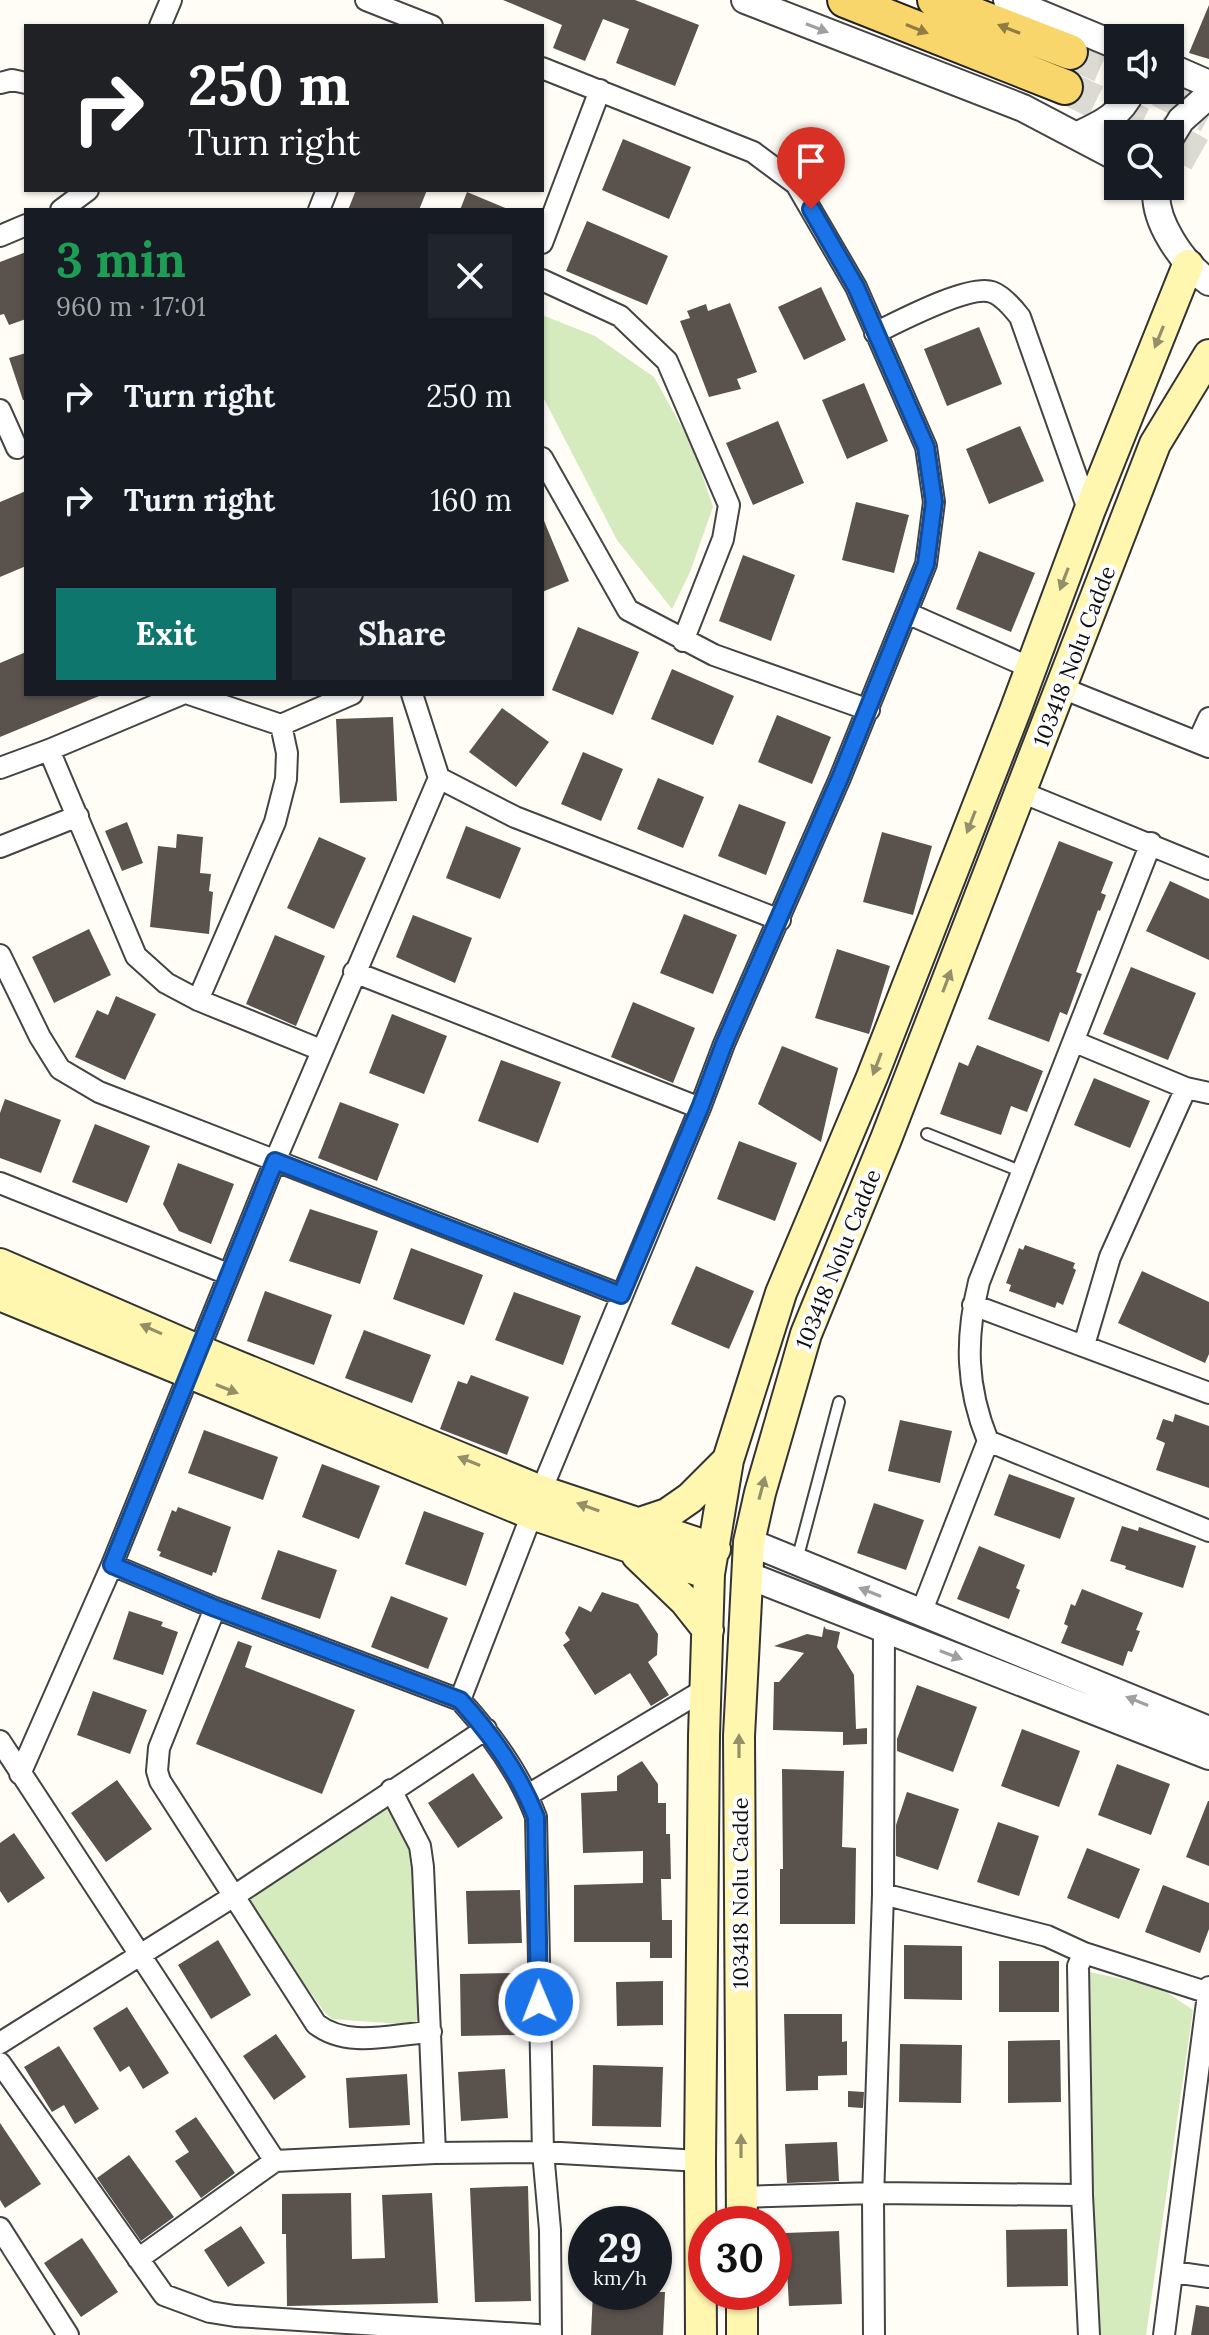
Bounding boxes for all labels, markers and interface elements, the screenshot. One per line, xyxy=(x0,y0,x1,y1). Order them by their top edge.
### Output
one-way arrow xyxy=(805,22,829,35)
one-way arrow xyxy=(905,22,929,35)
one-way arrow xyxy=(997,22,1021,35)
map controls xyxy=(1104,24,1184,200)
button: sound xyxy=(1104,24,1184,104)
text: 250 m xyxy=(188,49,350,120)
icon: right xyxy=(56,56,160,160)
text: Turn right xyxy=(188,119,361,165)
button: search xyxy=(1104,120,1184,200)
pin xyxy=(777,127,845,209)
icon: arrive xyxy=(789,139,833,183)
text: 3 min xyxy=(56,229,186,290)
button: close xyxy=(428,234,512,318)
text: 960 m · 17:01 xyxy=(56,290,206,323)
one-way arrow xyxy=(1152,325,1165,349)
icon: right xyxy=(56,374,100,418)
text: Turn right xyxy=(124,377,275,415)
text: 250 m xyxy=(426,377,512,415)
icon: right xyxy=(56,478,100,522)
text: Turn right xyxy=(124,481,275,519)
text: 160 m xyxy=(430,481,512,519)
street label: 103418 Nolu Cadde xyxy=(1027,562,1121,750)
one-way arrow xyxy=(1057,567,1070,591)
button: Exit xyxy=(56,588,276,680)
button: Share xyxy=(292,588,512,680)
one-way arrow xyxy=(965,810,978,834)
one-way arrow xyxy=(941,969,954,993)
one-way arrow xyxy=(870,1052,883,1076)
street label: 103418 Nolu Cadde xyxy=(789,1165,887,1353)
one-way arrow xyxy=(139,1323,163,1336)
one-way arrow xyxy=(215,1383,239,1396)
one-way arrow xyxy=(457,1454,481,1467)
one-way arrow xyxy=(756,1475,769,1499)
one-way arrow xyxy=(575,1500,599,1513)
one-way arrow xyxy=(858,1585,882,1598)
one-way arrow xyxy=(939,1648,963,1661)
one-way arrow xyxy=(1125,1695,1149,1708)
one-way arrow xyxy=(733,1733,745,1758)
street label: 103418 Nolu Cadde xyxy=(726,1797,754,1989)
position arrow xyxy=(497,1960,581,2044)
one-way arrow xyxy=(735,2133,747,2158)
speed limit sign: 30 xyxy=(688,2206,792,2310)
text: 29 xyxy=(598,2222,642,2273)
text: km/h xyxy=(593,2265,647,2290)

